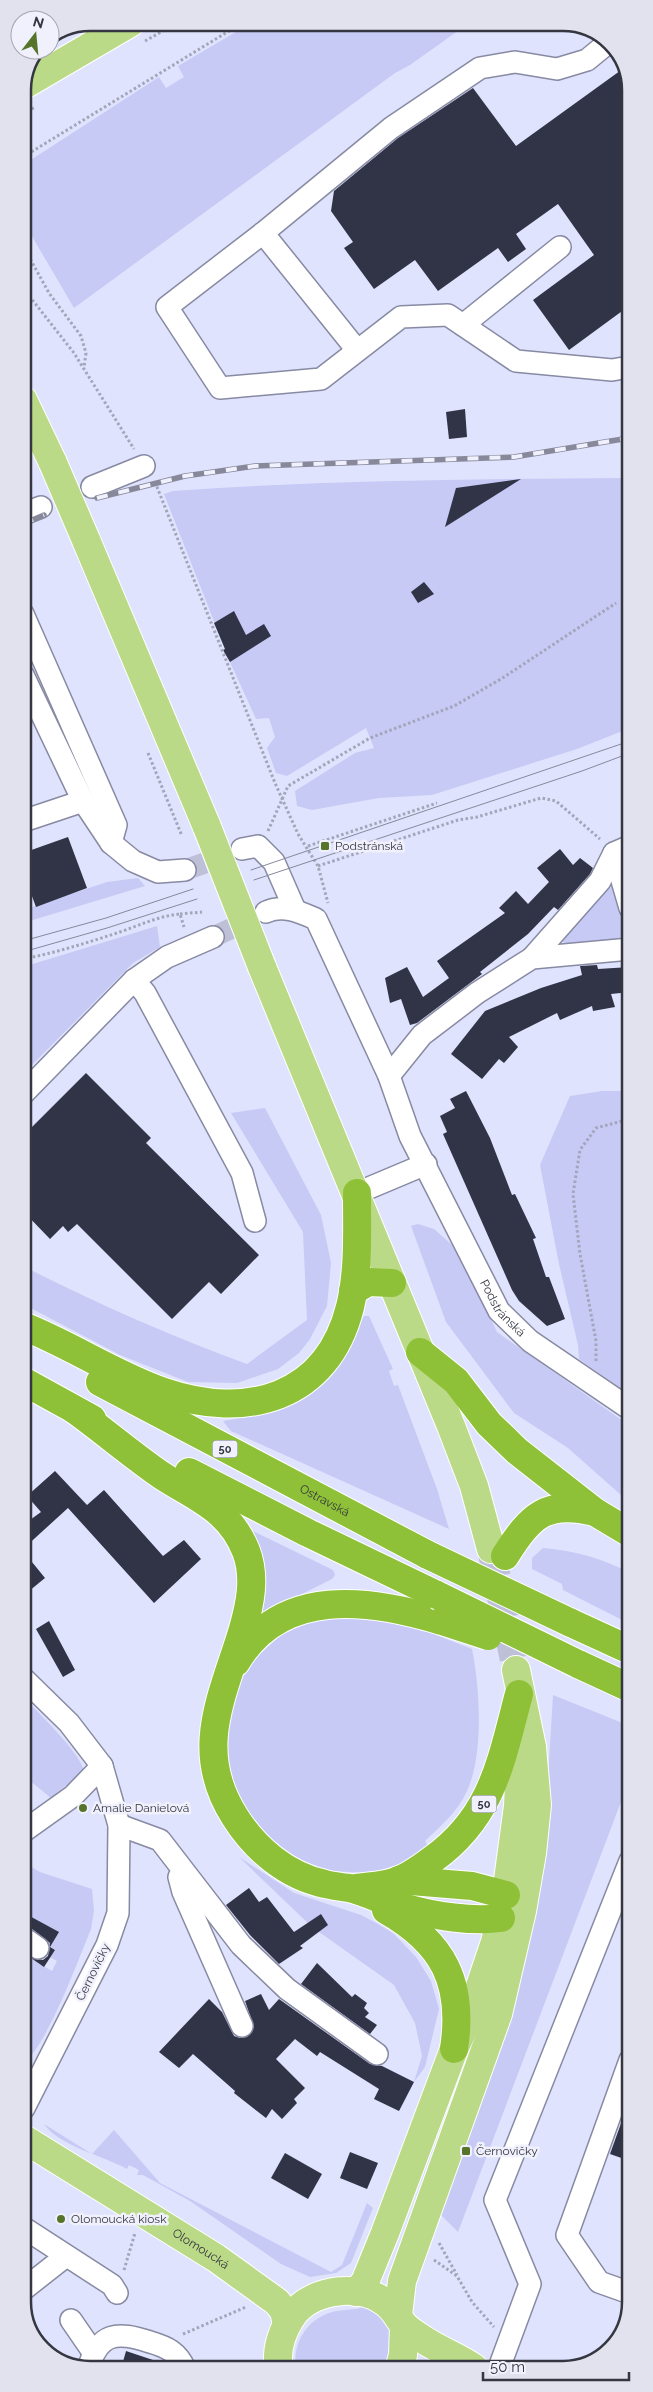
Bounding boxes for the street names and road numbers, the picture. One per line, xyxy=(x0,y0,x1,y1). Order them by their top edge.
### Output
street label: Podstránská xyxy=(477,1277,528,1340)
road number: 50 xyxy=(212,1440,238,1458)
street label: Ostravská xyxy=(297,1482,352,1519)
road number: 50 xyxy=(472,1796,496,1812)
street label: Černovičky xyxy=(73,1941,113,2003)
street label: Olomoucká xyxy=(170,2226,232,2272)

